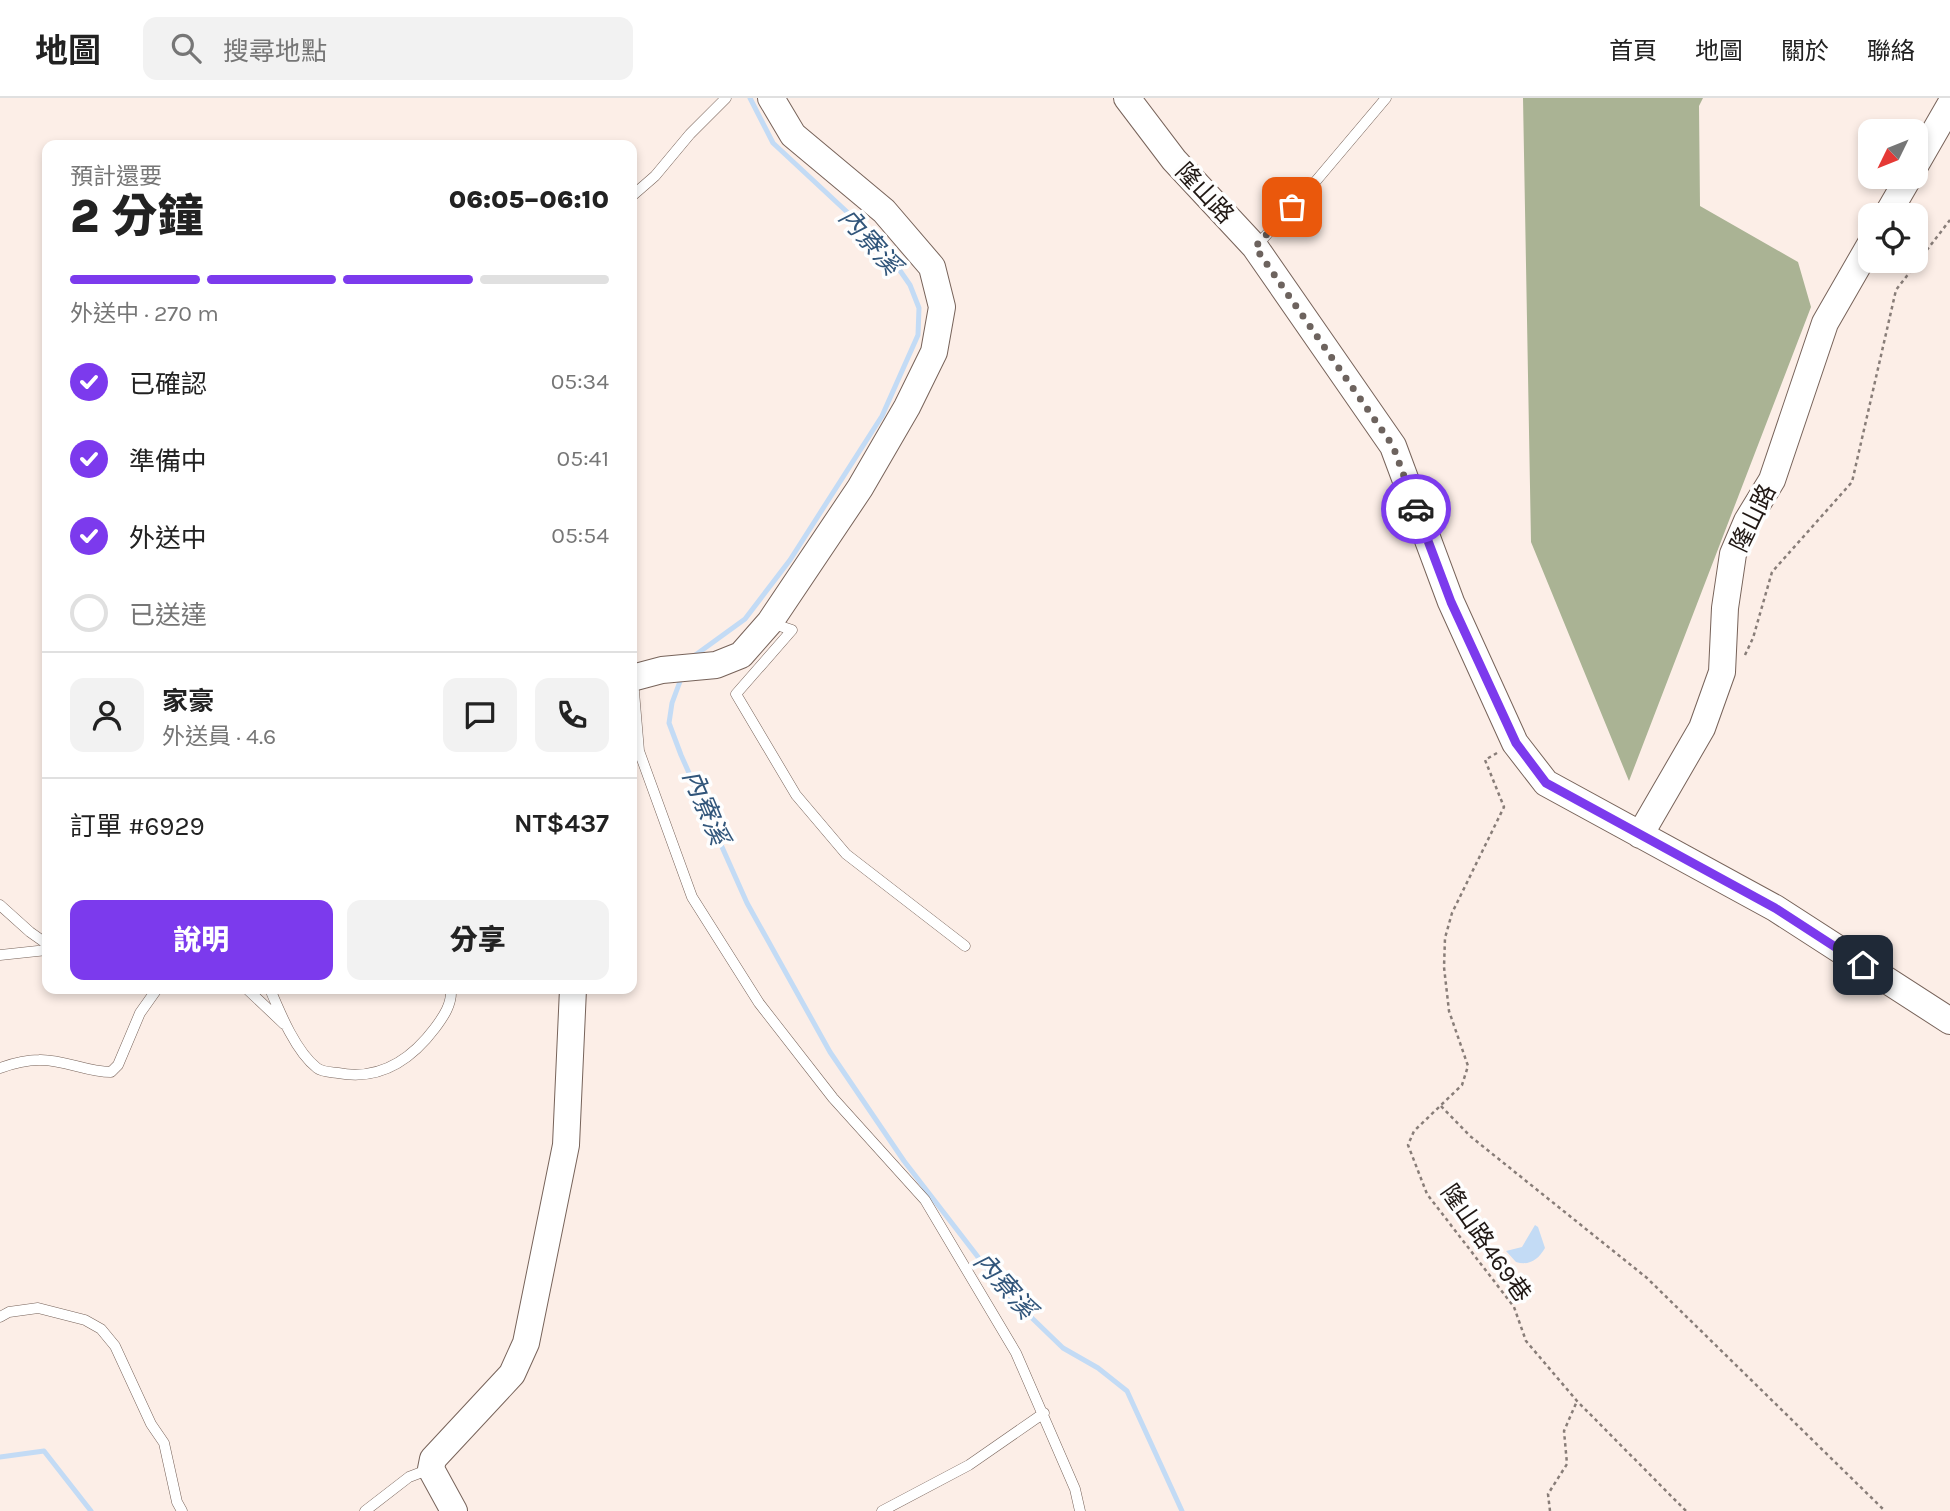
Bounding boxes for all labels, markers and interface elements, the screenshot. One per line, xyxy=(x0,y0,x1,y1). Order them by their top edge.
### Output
search box xyxy=(143,17,633,80)
icon: search xyxy=(167,29,205,67)
text: 地圖 xyxy=(35,32,101,70)
text: 搜尋地點 xyxy=(223,36,327,67)
text: 首頁 xyxy=(1609,37,1657,65)
text: 地圖 xyxy=(1695,37,1743,65)
text: 關於 xyxy=(1781,37,1829,65)
text: 聯絡 xyxy=(1867,37,1915,65)
north arrow xyxy=(1858,119,1928,189)
map controls xyxy=(1858,119,1928,273)
street label: 隆山路 xyxy=(1170,157,1240,229)
text: 預計還要 xyxy=(70,163,162,190)
pin xyxy=(1262,177,1322,237)
text: 06:05–06:10 xyxy=(449,184,609,215)
icon: bag xyxy=(1273,188,1311,226)
text: 2 分鐘 xyxy=(70,190,203,244)
water label: 內寮溪 xyxy=(832,202,910,284)
button: locate xyxy=(1858,203,1928,273)
text: 外送中 · 270 m xyxy=(70,300,219,327)
icon: check xyxy=(70,363,108,401)
text: 05:34 xyxy=(551,368,609,395)
text: 已確認 xyxy=(129,369,207,400)
icon: check xyxy=(70,440,108,478)
text: 05:41 xyxy=(557,445,609,472)
text: 準備中 xyxy=(129,446,207,477)
courier xyxy=(1381,474,1451,544)
street label: 隆山路 xyxy=(1725,480,1781,556)
icon: car xyxy=(1397,490,1435,528)
icon: check xyxy=(70,517,108,555)
text: 05:54 xyxy=(551,522,609,549)
text: 外送中 xyxy=(129,523,207,554)
text: 已送達 xyxy=(129,600,207,631)
button: person xyxy=(70,678,144,752)
button: chat xyxy=(443,678,517,752)
button: phone xyxy=(535,678,609,752)
text: 家豪 xyxy=(162,686,214,717)
text: 外送員 · 4.6 xyxy=(162,723,276,750)
water label: 內寮溪 xyxy=(676,765,737,853)
text: NT$437 xyxy=(514,808,609,839)
text: 訂單 #6929 xyxy=(70,811,205,842)
button: 說明 xyxy=(70,900,333,980)
button: 分享 xyxy=(347,900,609,980)
pin xyxy=(1833,935,1893,995)
icon: home xyxy=(1844,946,1882,984)
street label: 隆山路469巷 xyxy=(1435,1179,1537,1307)
water label: 內寮溪 xyxy=(967,1246,1045,1328)

